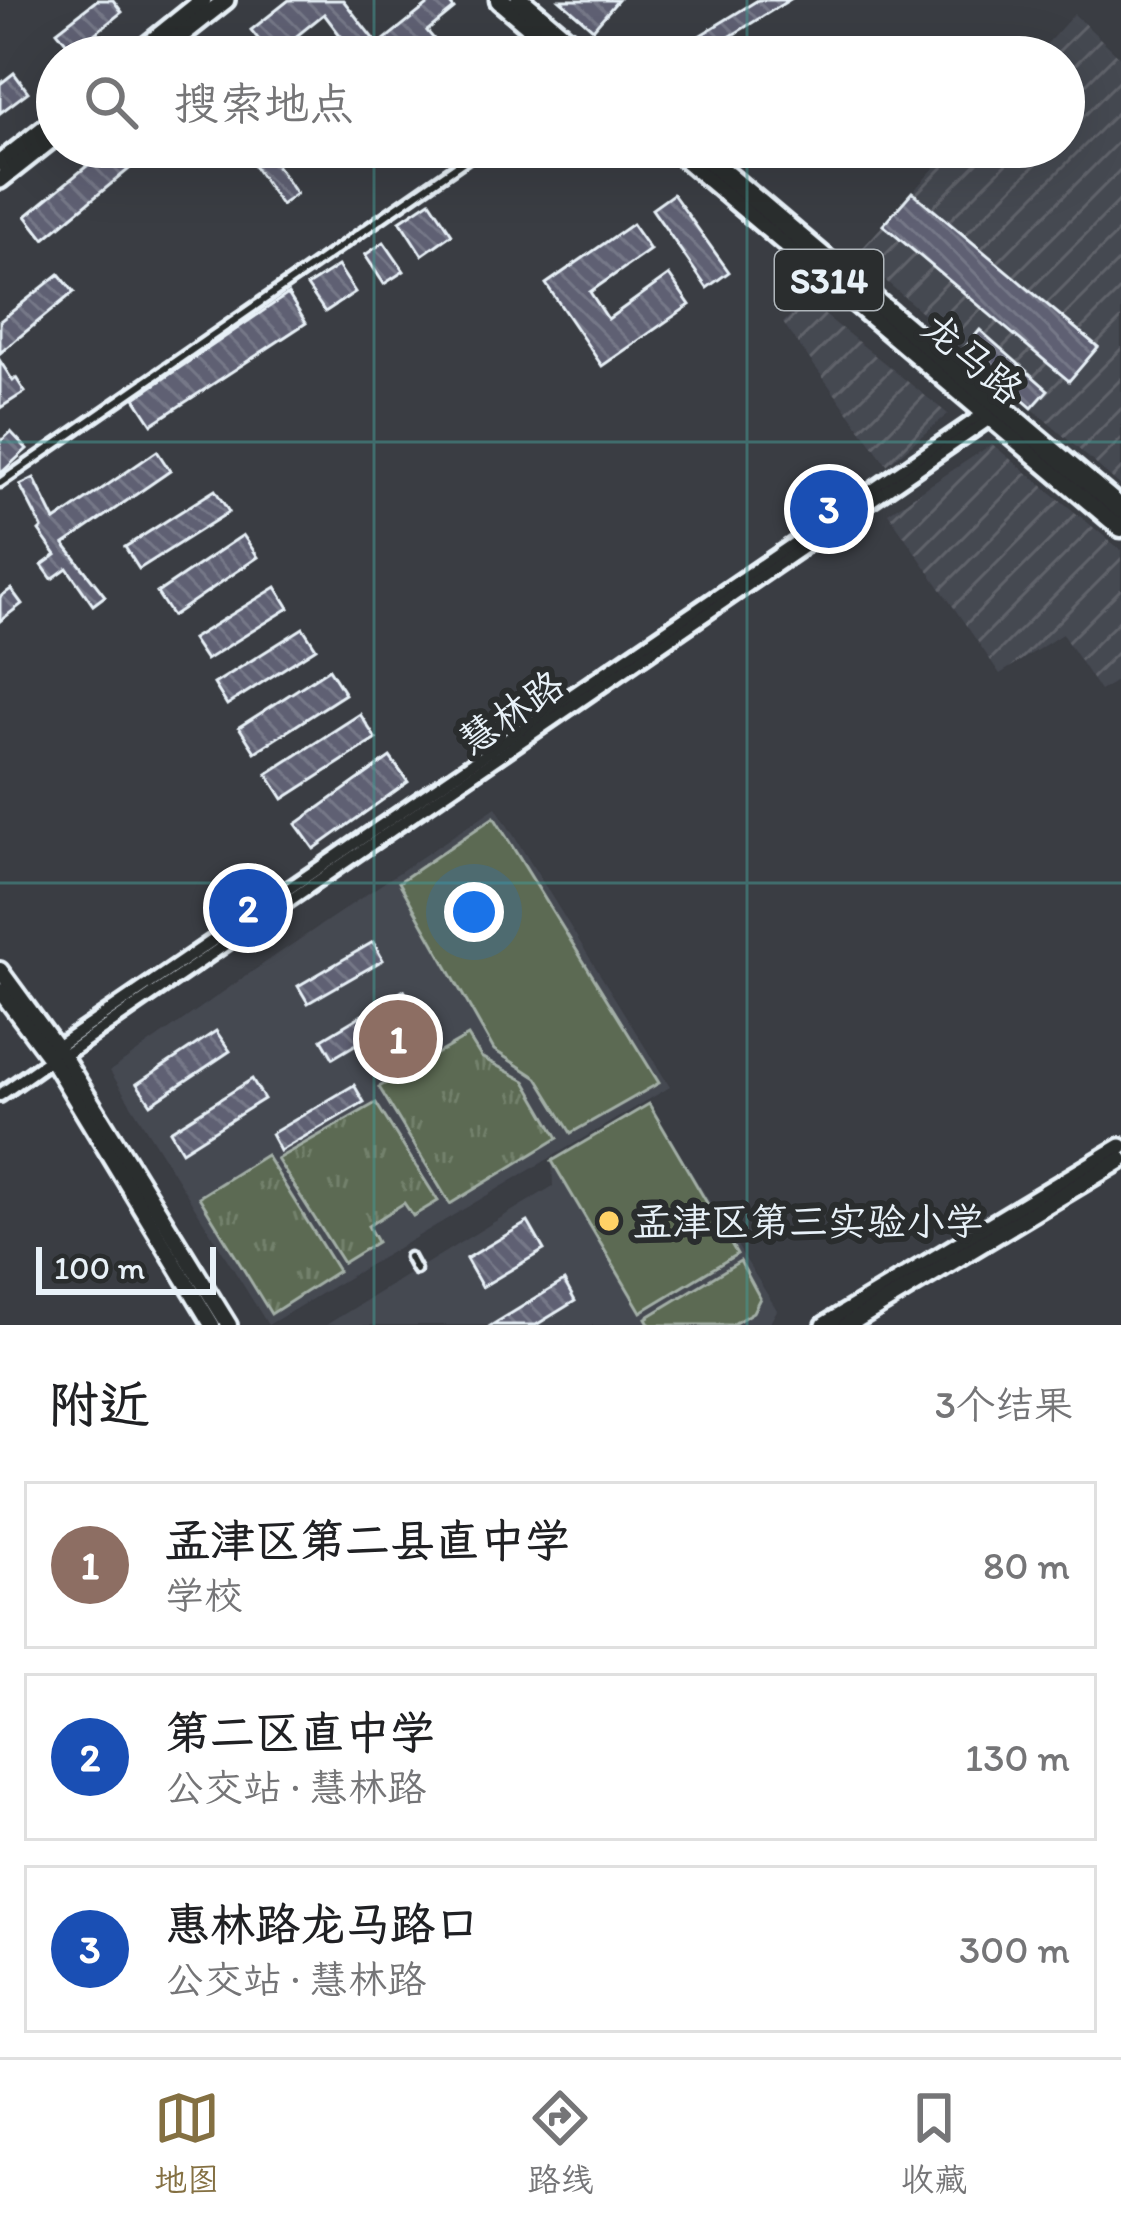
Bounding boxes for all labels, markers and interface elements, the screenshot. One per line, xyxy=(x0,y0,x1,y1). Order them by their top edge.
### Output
search box xyxy=(36,36,1085,168)
icon: search xyxy=(78,69,144,135)
text: 搜索地点 xyxy=(174,76,354,130)
road number: S314 xyxy=(775,250,883,310)
street label: 龙马路 xyxy=(913,303,1033,414)
pin: 3 xyxy=(790,464,868,554)
street label: 慧林路 xyxy=(450,660,573,765)
pin: 2 xyxy=(209,863,287,953)
your location xyxy=(444,882,504,942)
pin: 1 xyxy=(359,994,437,1084)
place label: 孟津区第三实验小学 xyxy=(633,1198,984,1245)
marker: 孟津区第三实验小学 xyxy=(596,1208,622,1234)
scale bar xyxy=(36,1241,216,1294)
text: 100 m xyxy=(54,1248,145,1287)
text: 附近 xyxy=(48,1374,150,1435)
text: 3个结果 xyxy=(935,1381,1073,1428)
text: 孟津区第二县直中学 xyxy=(165,1513,570,1567)
text: 1 xyxy=(81,1542,99,1589)
text: 80 m xyxy=(983,1542,1070,1589)
text: 学校 xyxy=(165,1572,243,1619)
text: 第二区直中学 xyxy=(165,1705,435,1759)
text: 2 xyxy=(80,1734,100,1781)
text: 130 m xyxy=(965,1734,1070,1781)
text: 公交站 · 慧林路 xyxy=(165,1764,426,1811)
text: 惠林路龙马路口 xyxy=(165,1897,480,1951)
text: 3 xyxy=(79,1926,101,1973)
text: 300 m xyxy=(959,1926,1070,1973)
text: 公交站 · 慧林路 xyxy=(165,1956,426,2003)
tab: 地图 xyxy=(154,2085,220,2200)
tab: 路线 xyxy=(527,2085,593,2200)
tab: 收藏 xyxy=(901,2085,967,2200)

